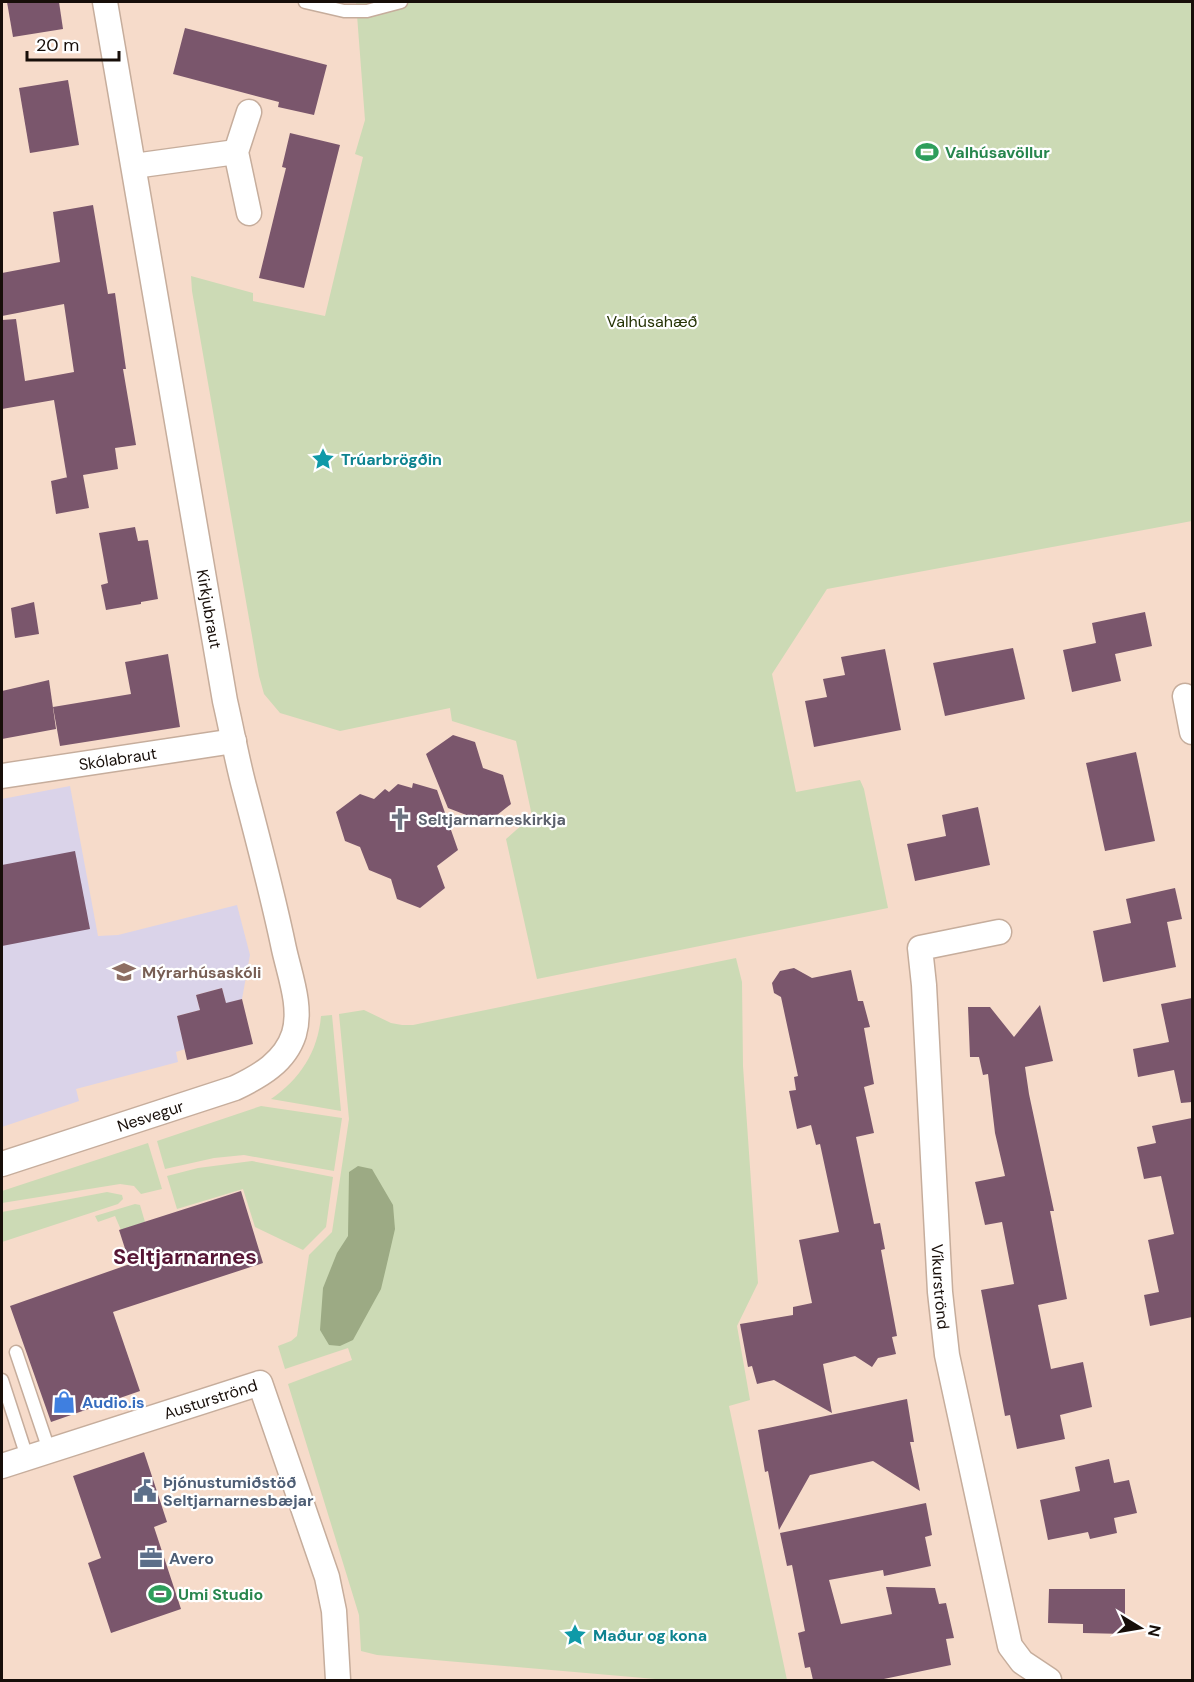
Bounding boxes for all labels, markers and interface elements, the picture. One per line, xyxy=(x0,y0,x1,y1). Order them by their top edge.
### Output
scale bar xyxy=(27,24,118,62)
text: 20 m xyxy=(36,33,79,57)
sports icon: Valhúsavöllur xyxy=(914,139,940,165)
place label: Valhúsavöllur xyxy=(945,142,1050,163)
park label: Valhúsahæð xyxy=(607,311,698,332)
place icon: Trúarbrögðin xyxy=(310,446,336,472)
place label: Trúarbrögðin xyxy=(341,449,442,470)
street label: Kirkjubraut xyxy=(192,568,226,650)
street label: Skólabraut xyxy=(77,742,158,775)
church icon: Seltjarnarneskirkja xyxy=(387,806,413,832)
place label: Seltjarnarneskirkja xyxy=(418,809,566,830)
school or university icon: Mýrarhúsaskóli xyxy=(111,959,137,985)
place label: Mýrarhúsaskóli xyxy=(142,962,261,983)
street label: Nesvegur xyxy=(114,1095,186,1136)
district label: Seltjarnarnes xyxy=(113,1242,257,1271)
street label: Víkurströnd xyxy=(927,1243,955,1331)
street label: Austurströnd xyxy=(161,1374,260,1424)
shop icon: Audio.is xyxy=(51,1389,77,1415)
place label: Audio.is xyxy=(82,1392,145,1413)
place label: Þjónustumiðstöð Seltjarnarnesbæjar xyxy=(163,1472,314,1511)
public building icon: Þjónustumiðstöð Seltjarnarnesbæjar xyxy=(132,1478,158,1504)
office icon: Avero xyxy=(138,1545,164,1571)
place label: Avero xyxy=(169,1548,214,1569)
sports icon: Umi Studio xyxy=(147,1581,173,1607)
place label: Umi Studio xyxy=(178,1584,263,1605)
north arrow xyxy=(1110,1598,1170,1658)
place icon: Maður og kona xyxy=(562,1622,588,1648)
text: N xyxy=(1143,1623,1166,1638)
place label: Maður og kona xyxy=(593,1625,707,1646)

